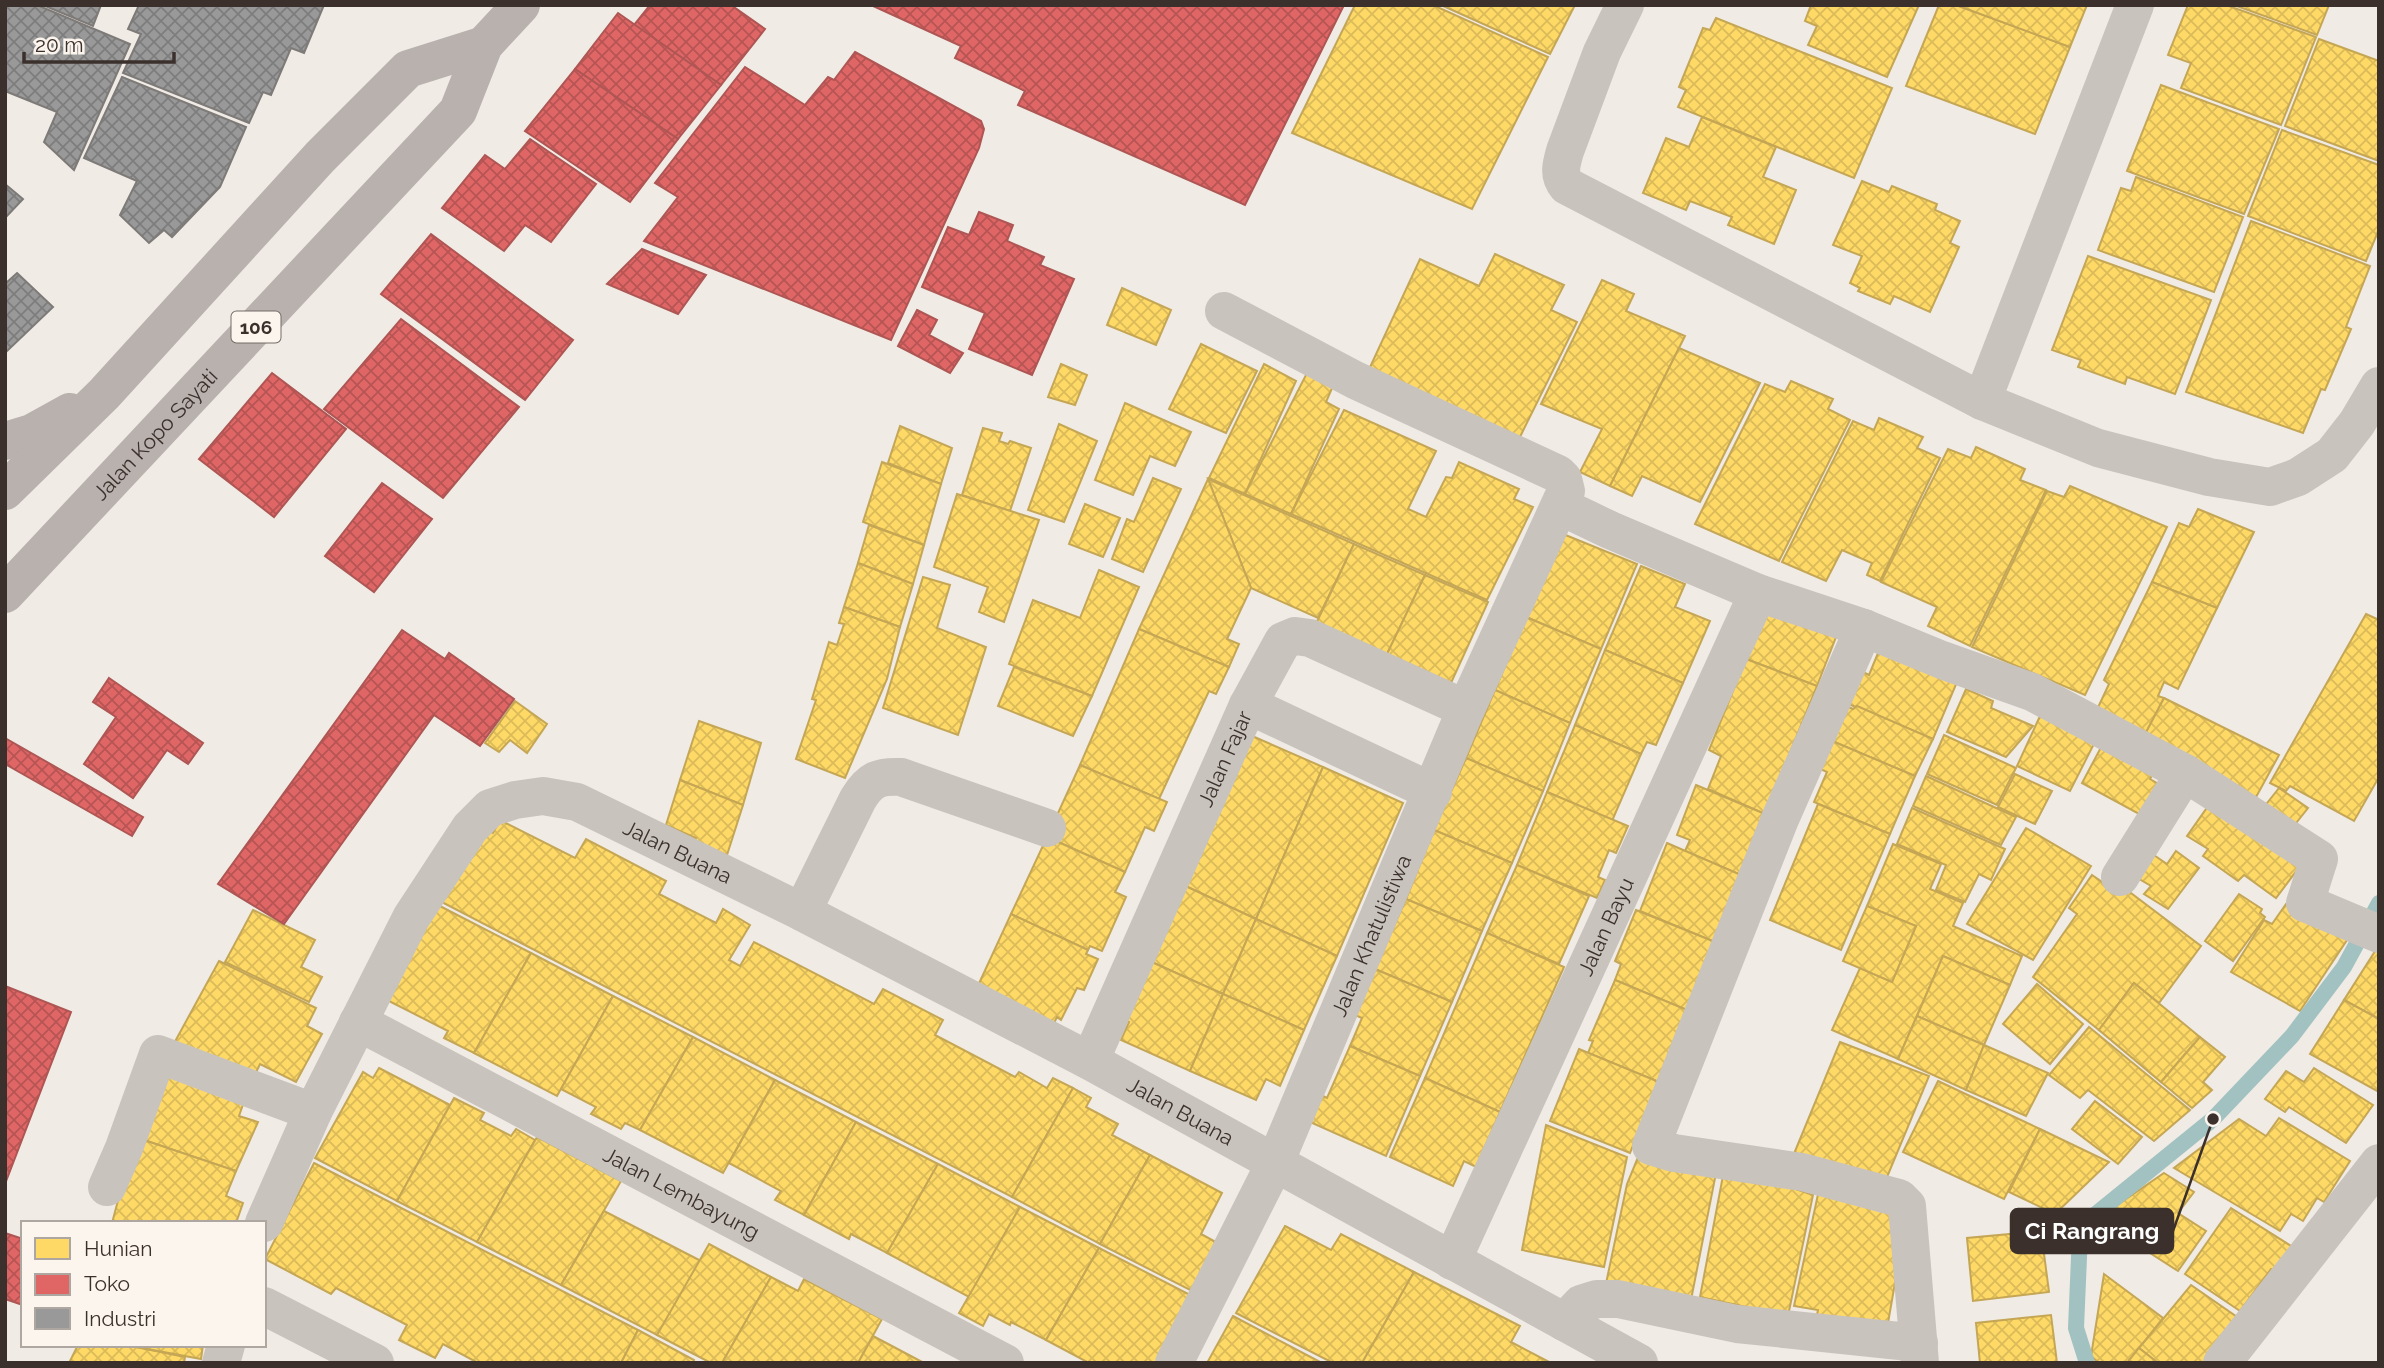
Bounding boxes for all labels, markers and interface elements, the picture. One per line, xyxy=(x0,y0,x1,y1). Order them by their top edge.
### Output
scale bar xyxy=(24,21,175,65)
text: 20 m xyxy=(35,32,83,57)
road number: 106 xyxy=(232,312,280,342)
street label: Jalan Kopo Sayati xyxy=(87,364,222,505)
street label: Jalan Fajar xyxy=(1192,706,1257,810)
street label: Jalan Buana xyxy=(620,814,736,888)
street label: Jalan Khatulistiwa xyxy=(1326,851,1416,1020)
street label: Jalan Bayu xyxy=(1572,873,1639,979)
street label: Jalan Buana xyxy=(1123,1072,1238,1150)
street label: Jalan Lembayung xyxy=(599,1141,764,1244)
callout: Ci Rangrang xyxy=(2011,1209,2173,1253)
text: Ci Rangrang xyxy=(2025,1217,2159,1244)
legend xyxy=(21,1221,266,1347)
text: Hunian xyxy=(84,1236,152,1261)
text: Toko xyxy=(84,1271,130,1296)
text: Industri xyxy=(84,1306,156,1331)

